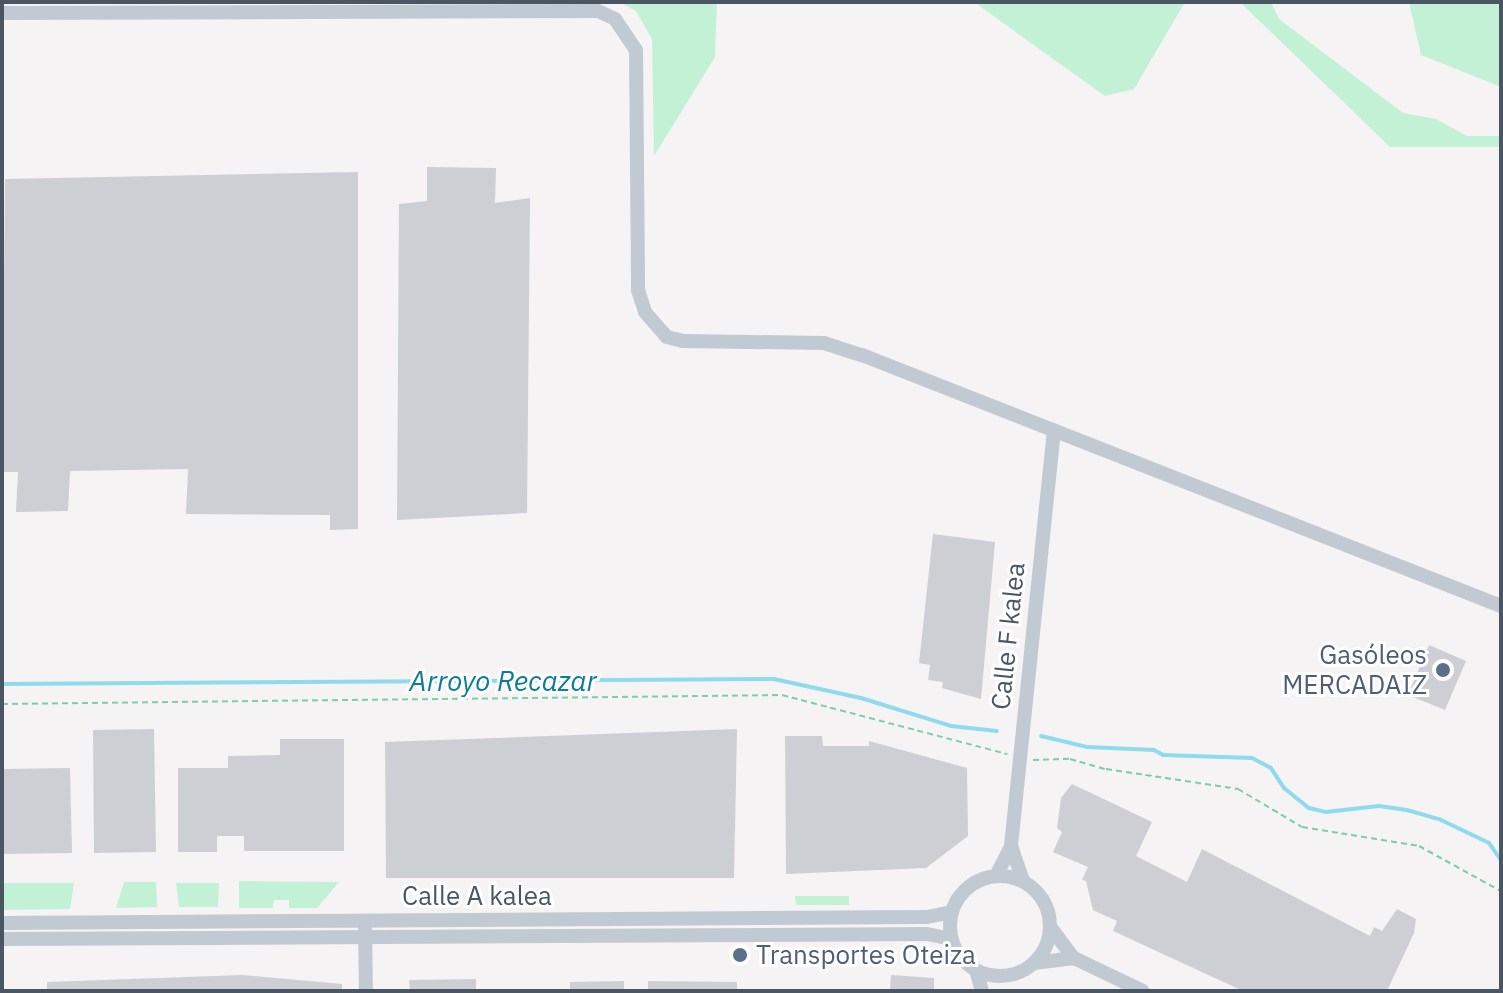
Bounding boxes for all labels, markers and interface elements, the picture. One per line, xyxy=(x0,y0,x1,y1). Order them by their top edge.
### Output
street label: Calle F kalea xyxy=(985,561,1031,711)
place label: Gasóleos MERCADAIZ xyxy=(1282,639,1427,700)
marker: Gasóleos MERCADAIZ xyxy=(1434,661,1452,679)
water label: Arroyo Recazar xyxy=(409,664,597,698)
street label: Calle A kalea xyxy=(402,880,552,912)
place label: Transportes Oteiza xyxy=(756,939,976,971)
marker: Transportes Oteiza xyxy=(731,946,749,964)

